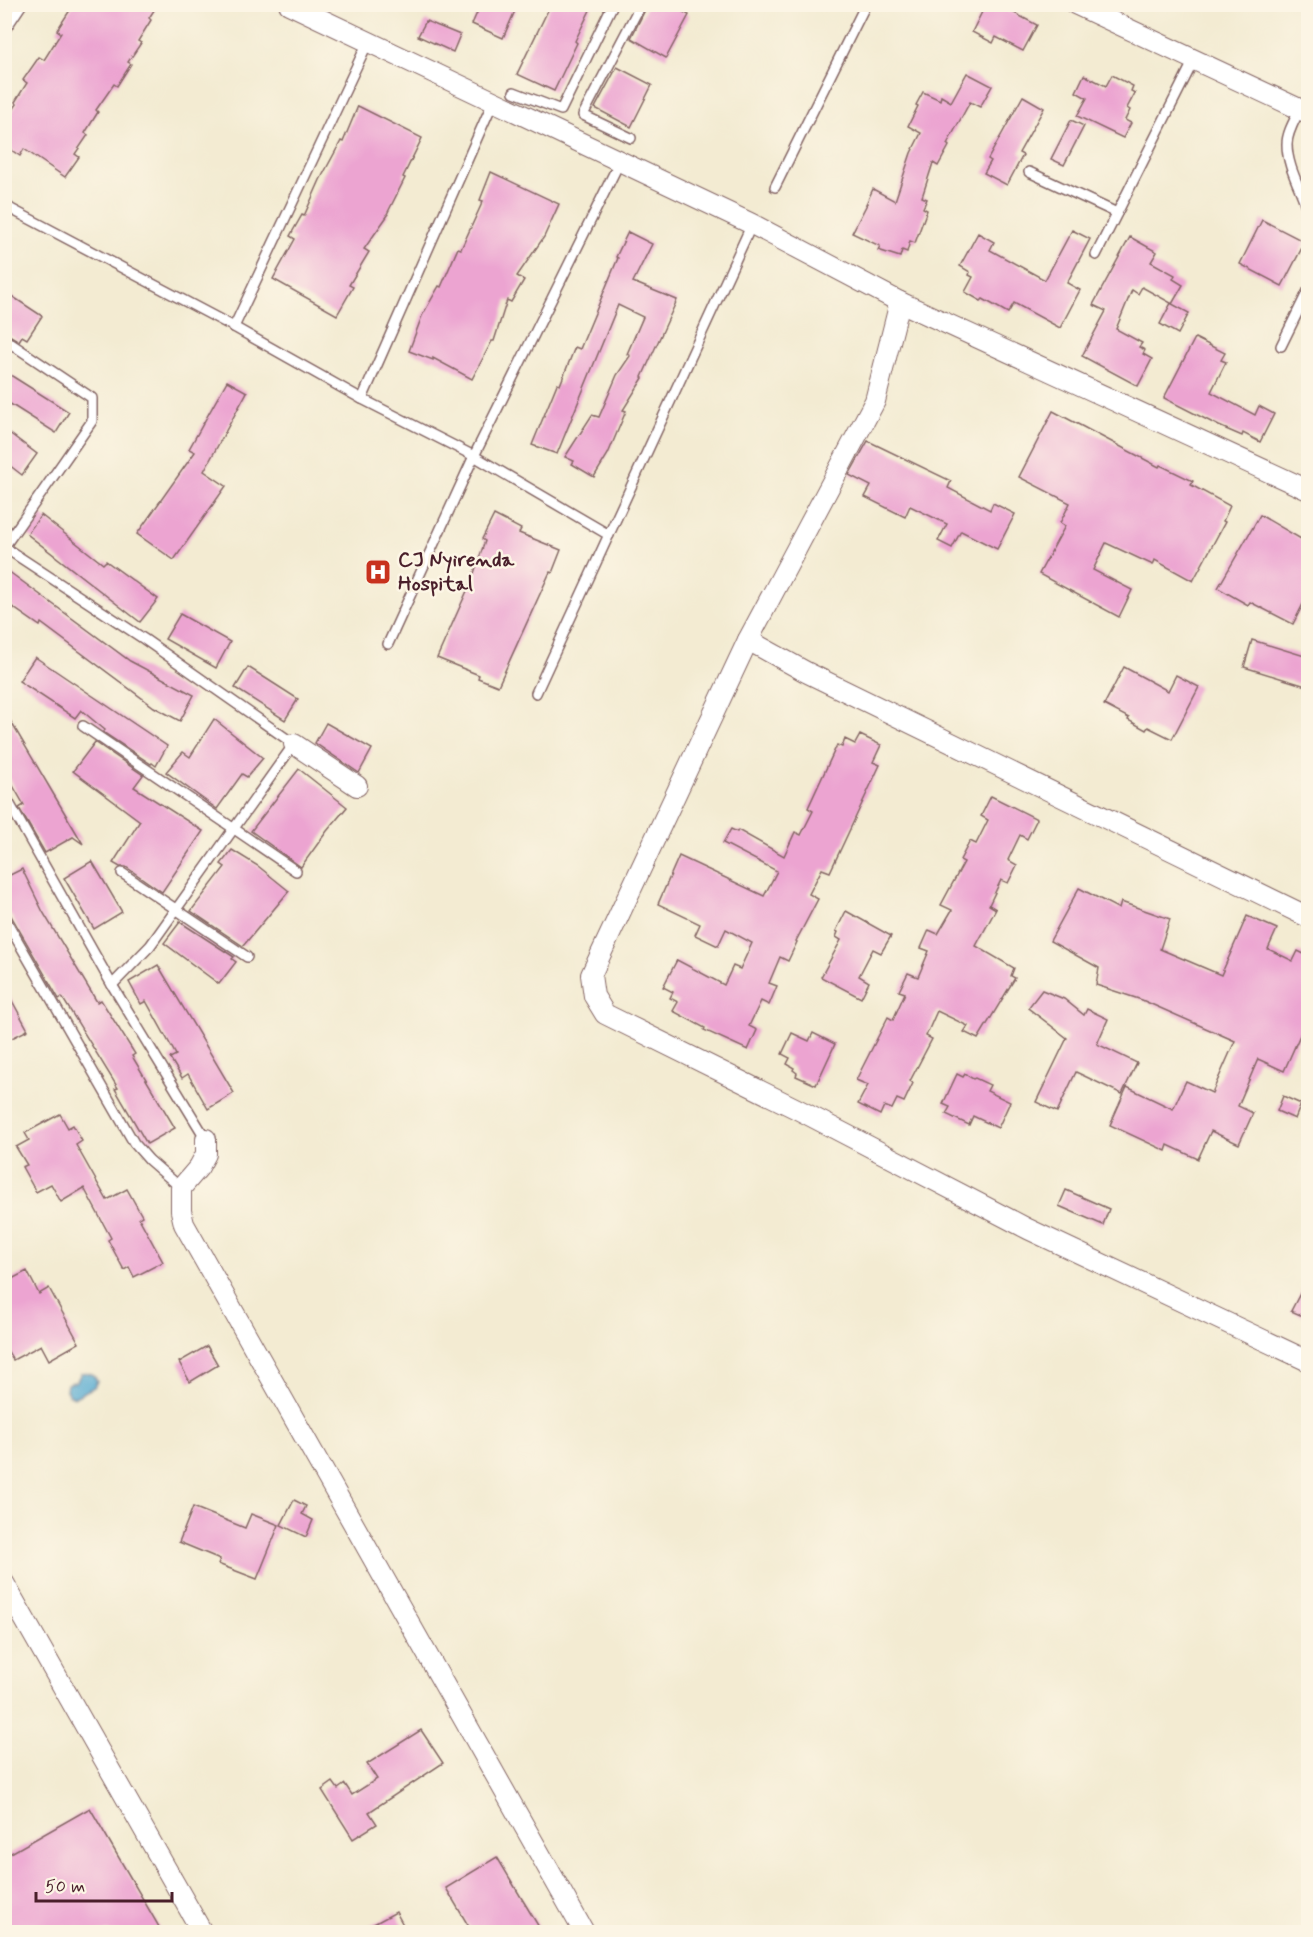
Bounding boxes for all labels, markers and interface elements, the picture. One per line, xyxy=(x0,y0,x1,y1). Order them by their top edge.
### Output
place label: CJ Nyirenda Hospital xyxy=(398,546,516,598)
hospital icon: CJ Nyirenda Hospital xyxy=(363,557,393,587)
scale bar xyxy=(36,1865,172,1903)
text: 50 m xyxy=(45,1875,85,1899)

